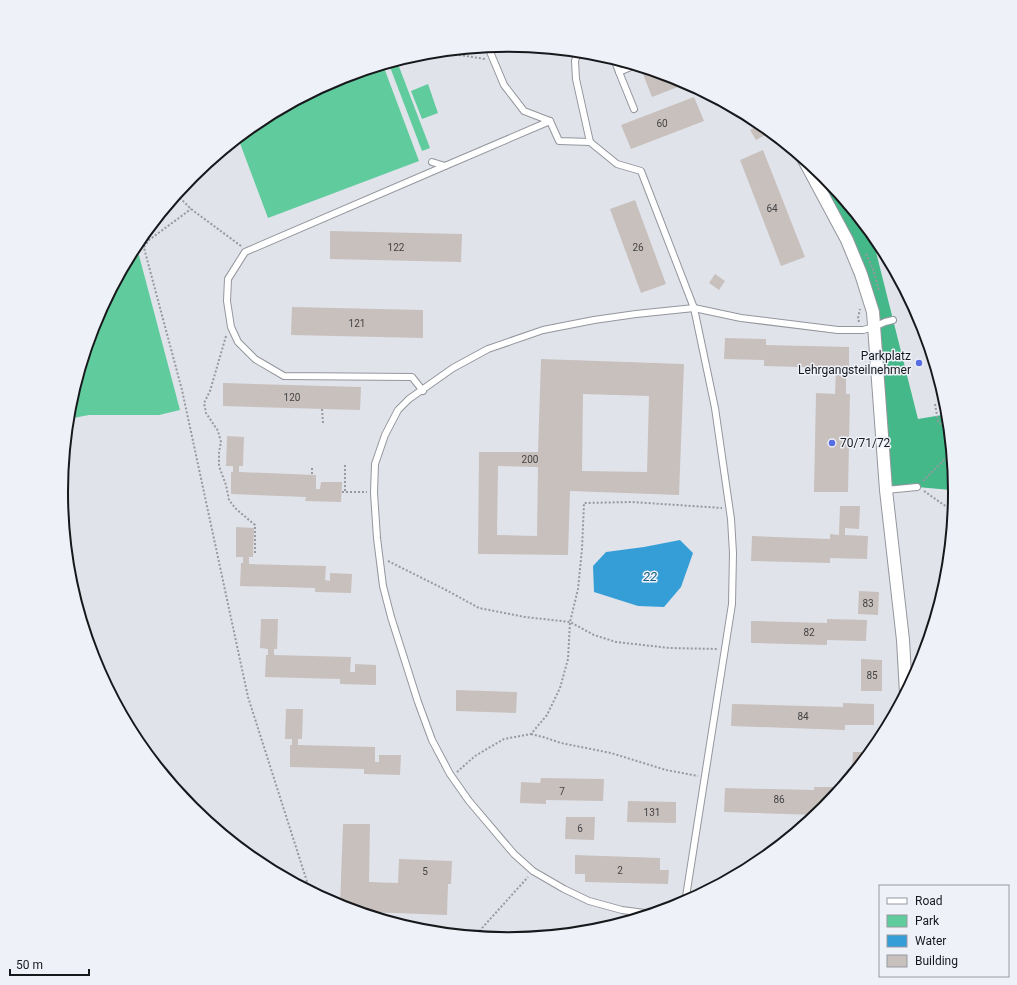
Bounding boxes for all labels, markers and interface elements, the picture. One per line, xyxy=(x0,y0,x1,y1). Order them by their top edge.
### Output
house number: 60 xyxy=(656,118,668,129)
house number: 64 xyxy=(766,203,778,214)
house number: 122 xyxy=(388,242,405,253)
house number: 26 xyxy=(632,242,644,253)
house number: 121 xyxy=(349,318,365,329)
place label: Parkplatz Lehrgangsteilnehmer xyxy=(798,349,911,377)
marker: Parkplatz Lehrgangsteilnehmer xyxy=(914,358,924,368)
house number: 120 xyxy=(284,392,301,403)
place label: 70/71/72 xyxy=(840,436,891,450)
marker: 70/71/72 xyxy=(827,438,837,448)
house number: 200 xyxy=(522,454,539,465)
water label: 22 xyxy=(643,569,657,584)
house number: 83 xyxy=(862,598,874,609)
house number: 82 xyxy=(803,627,815,638)
house number: 85 xyxy=(866,670,878,681)
house number: 84 xyxy=(797,711,809,722)
house number: 7 xyxy=(559,786,565,797)
house number: 86 xyxy=(773,794,785,805)
house number: 131 xyxy=(644,807,660,818)
house number: 6 xyxy=(577,823,583,834)
house number: 2 xyxy=(617,865,623,876)
house number: 5 xyxy=(422,866,428,877)
legend xyxy=(879,885,1009,977)
text: Road xyxy=(915,894,943,908)
text: Park xyxy=(915,914,940,928)
text: Water xyxy=(915,934,946,948)
scale bar xyxy=(10,951,89,977)
text: Building xyxy=(915,954,958,968)
text: 50 m xyxy=(16,958,43,972)

